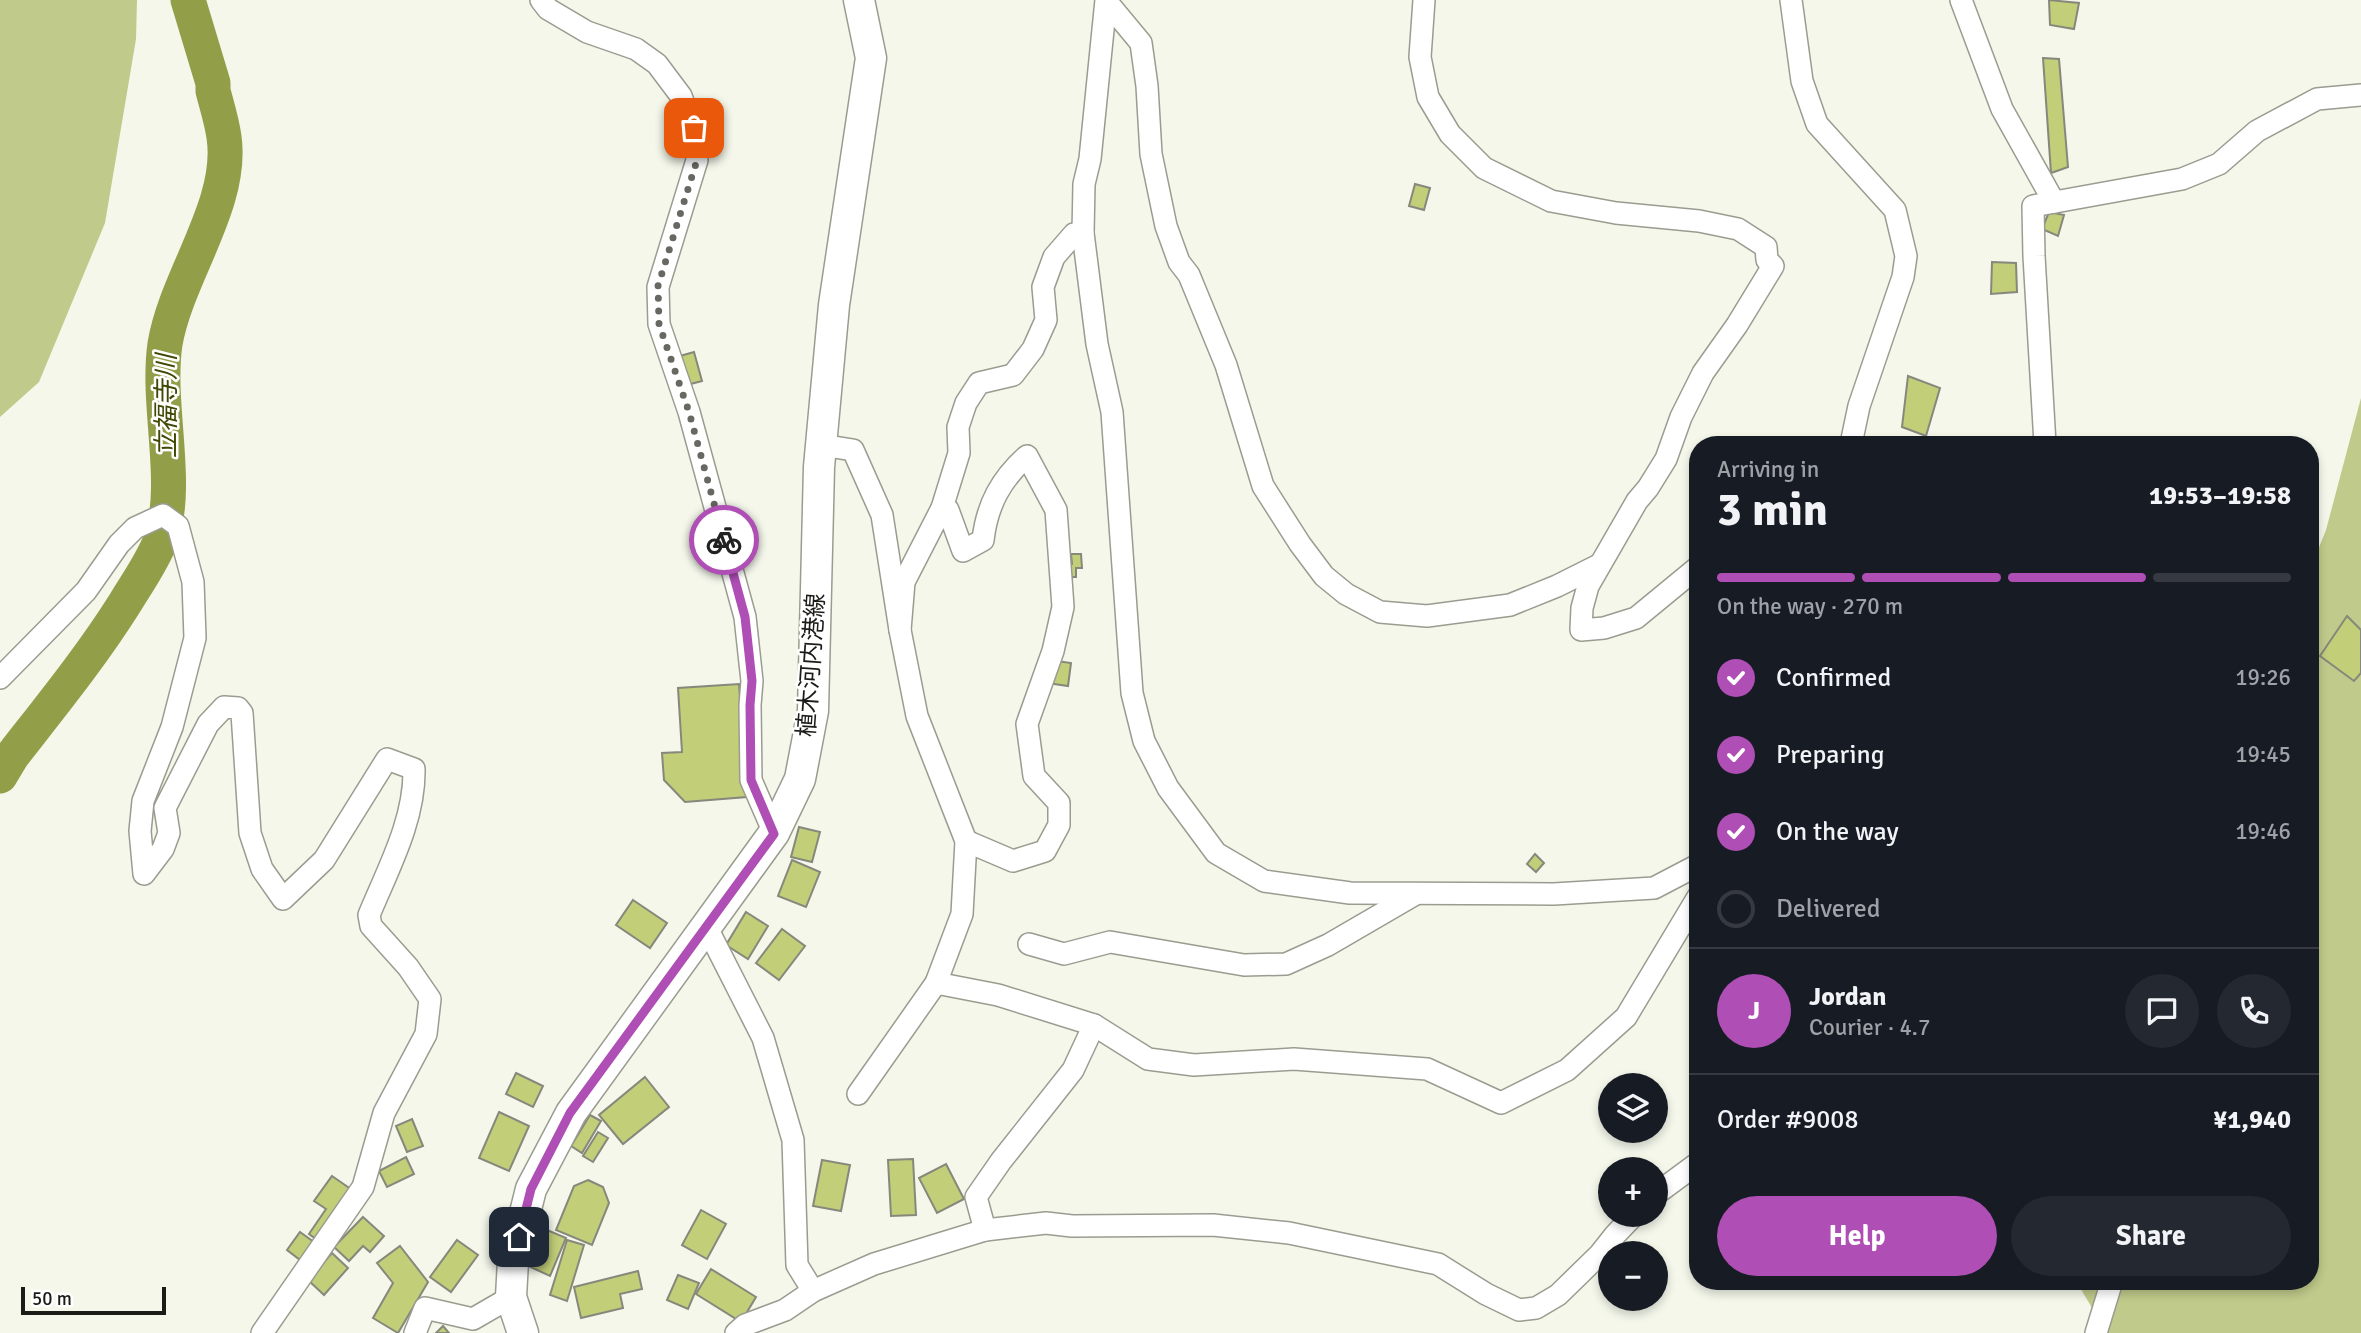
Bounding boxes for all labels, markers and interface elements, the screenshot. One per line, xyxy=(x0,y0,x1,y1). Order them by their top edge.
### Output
pin xyxy=(664,98,724,158)
icon: bag xyxy=(675,109,713,147)
water label: 立福寺川 xyxy=(151,351,183,458)
text: Arriving in xyxy=(1717,455,1819,484)
text: 19:53–19:58 xyxy=(2149,480,2291,512)
text: 3 min xyxy=(1717,482,1828,538)
courier xyxy=(689,505,759,575)
icon: bike xyxy=(705,521,743,559)
street label: 植木河内港線 xyxy=(791,592,831,738)
text: On the way · 270 m xyxy=(1717,592,1903,621)
icon: check xyxy=(1717,659,1755,697)
text: Confirmed xyxy=(1776,662,1891,694)
text: 19:26 xyxy=(2235,663,2291,692)
icon: check xyxy=(1717,736,1755,774)
text: Preparing xyxy=(1776,739,1884,771)
text: 19:45 xyxy=(2235,740,2291,769)
icon: check xyxy=(1717,813,1755,851)
text: On the way xyxy=(1776,816,1899,848)
text: 19:46 xyxy=(2235,817,2291,846)
text: Delivered xyxy=(1776,893,1881,925)
button: chat xyxy=(2125,974,2199,1048)
button: phone xyxy=(2217,974,2291,1048)
text: Jordan xyxy=(1809,981,1886,1013)
text: J xyxy=(1748,995,1760,1027)
text: Courier · 4.7 xyxy=(1809,1013,1930,1042)
map controls xyxy=(1598,1073,1668,1311)
button: layers xyxy=(1598,1073,1668,1143)
text: Order #9008 xyxy=(1717,1104,1858,1136)
text: ¥1,940 xyxy=(2213,1104,2291,1136)
button: + xyxy=(1598,1157,1668,1227)
button: Help xyxy=(1717,1196,1997,1276)
button: Share xyxy=(2011,1196,2291,1276)
pin xyxy=(489,1207,549,1267)
icon: home xyxy=(500,1218,538,1256)
button: − xyxy=(1598,1241,1668,1311)
scale bar xyxy=(21,1284,166,1316)
text: 50 m xyxy=(32,1287,72,1311)

